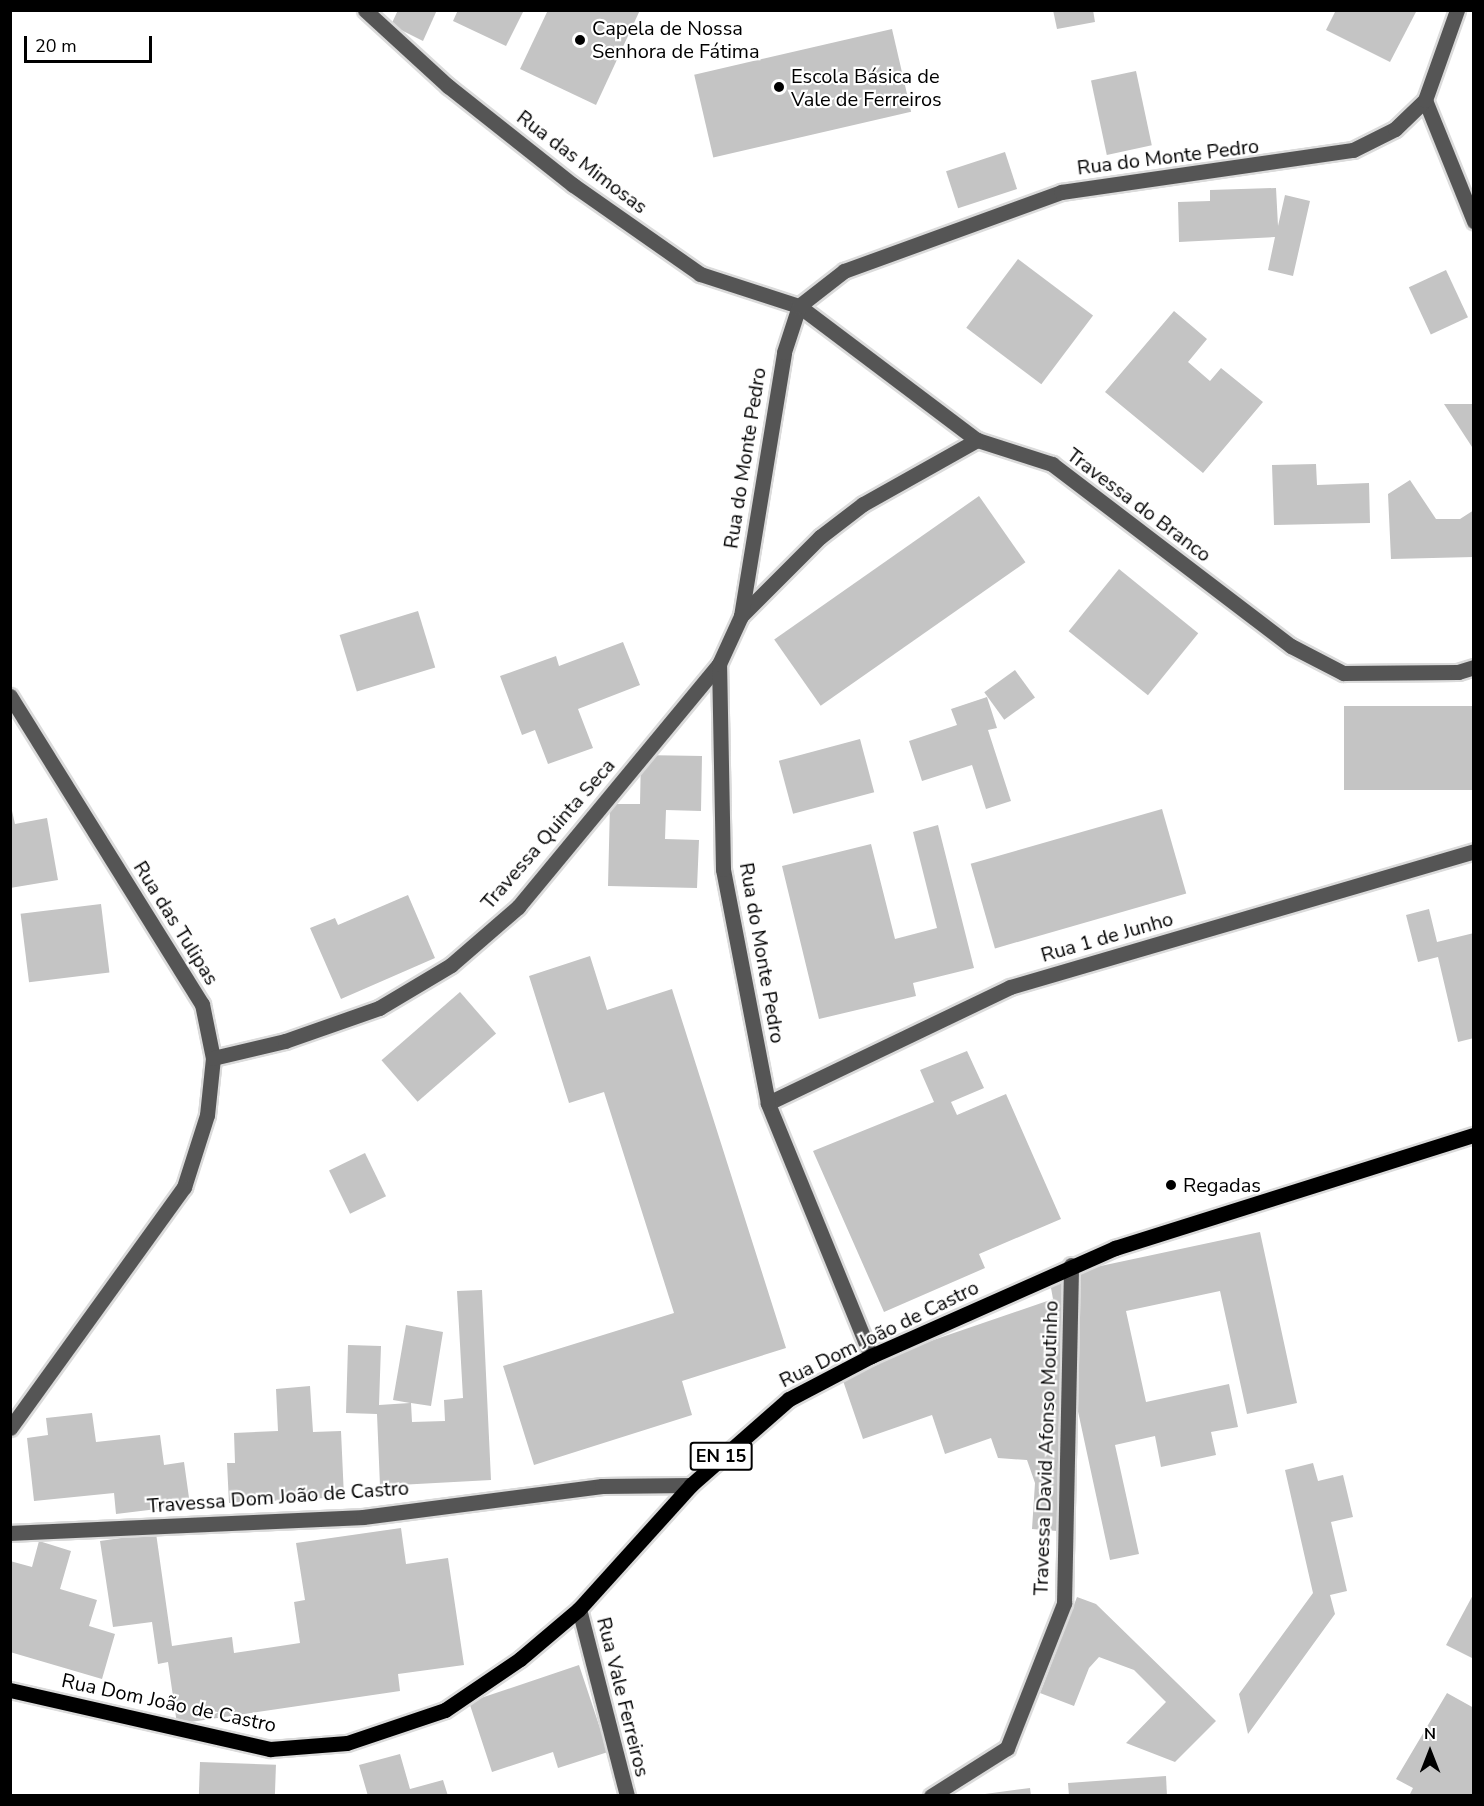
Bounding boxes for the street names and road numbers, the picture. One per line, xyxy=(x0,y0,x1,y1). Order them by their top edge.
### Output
street label: Rua das Mimosas xyxy=(512,105,652,219)
street label: Rua do Monte Pedro xyxy=(1076,134,1260,180)
street label: Rua do Monte Pedro xyxy=(719,366,771,550)
street label: Travessa do Branco xyxy=(1062,443,1216,567)
street label: Travessa Quinta Seca xyxy=(476,754,620,914)
street label: Rua das Tulipas xyxy=(128,857,224,989)
street label: Rua do Monte Pedro xyxy=(734,861,790,1045)
street label: Rua 1 de Junho xyxy=(1038,907,1176,967)
street label: Rua Dom João de Castro xyxy=(775,1275,983,1393)
street label: Travessa David Afonso Moutinho xyxy=(1029,1300,1063,1596)
road number: EN 15 xyxy=(690,1441,752,1471)
street label: Travessa Dom João de Castro xyxy=(146,1476,410,1518)
street label: Rua Vale Ferreiros xyxy=(592,1615,654,1779)
street label: Rua Dom João de Castro xyxy=(59,1669,279,1737)

